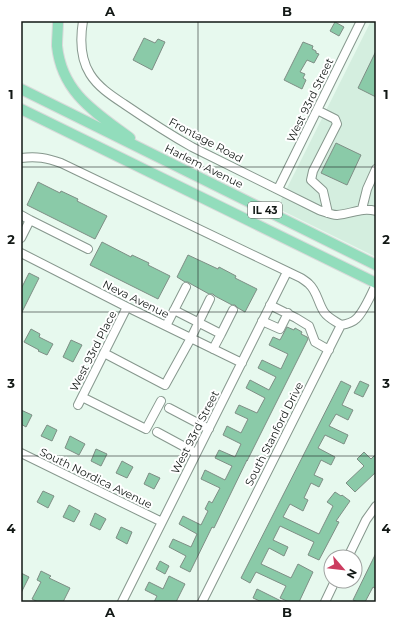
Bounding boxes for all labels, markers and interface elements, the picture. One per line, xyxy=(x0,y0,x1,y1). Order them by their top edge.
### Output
text: A xyxy=(104,3,116,19)
text: B xyxy=(282,3,292,19)
street label: West 93rd Street xyxy=(284,55,337,144)
text: 1 xyxy=(8,86,14,102)
text: 1 xyxy=(383,86,389,102)
street label: Frontage Road xyxy=(167,115,245,165)
street label: Harlem Avenue xyxy=(163,141,246,191)
road number: IL 43 xyxy=(248,202,282,218)
text: 2 xyxy=(7,231,15,247)
text: 2 xyxy=(382,231,390,247)
street label: Neva Avenue xyxy=(101,277,172,321)
street label: West 93rd Place xyxy=(67,308,119,394)
text: 3 xyxy=(6,375,15,391)
text: 3 xyxy=(381,375,390,391)
street label: South Stanford Drive xyxy=(242,379,306,488)
street label: West 93rd Street xyxy=(168,388,222,476)
street label: South Nordica Avenue xyxy=(37,445,155,512)
text: 4 xyxy=(7,520,16,536)
text: 4 xyxy=(382,520,391,536)
north arrow xyxy=(323,549,363,589)
text: N xyxy=(344,566,360,581)
text: A xyxy=(104,604,116,620)
text: B xyxy=(282,604,292,620)

